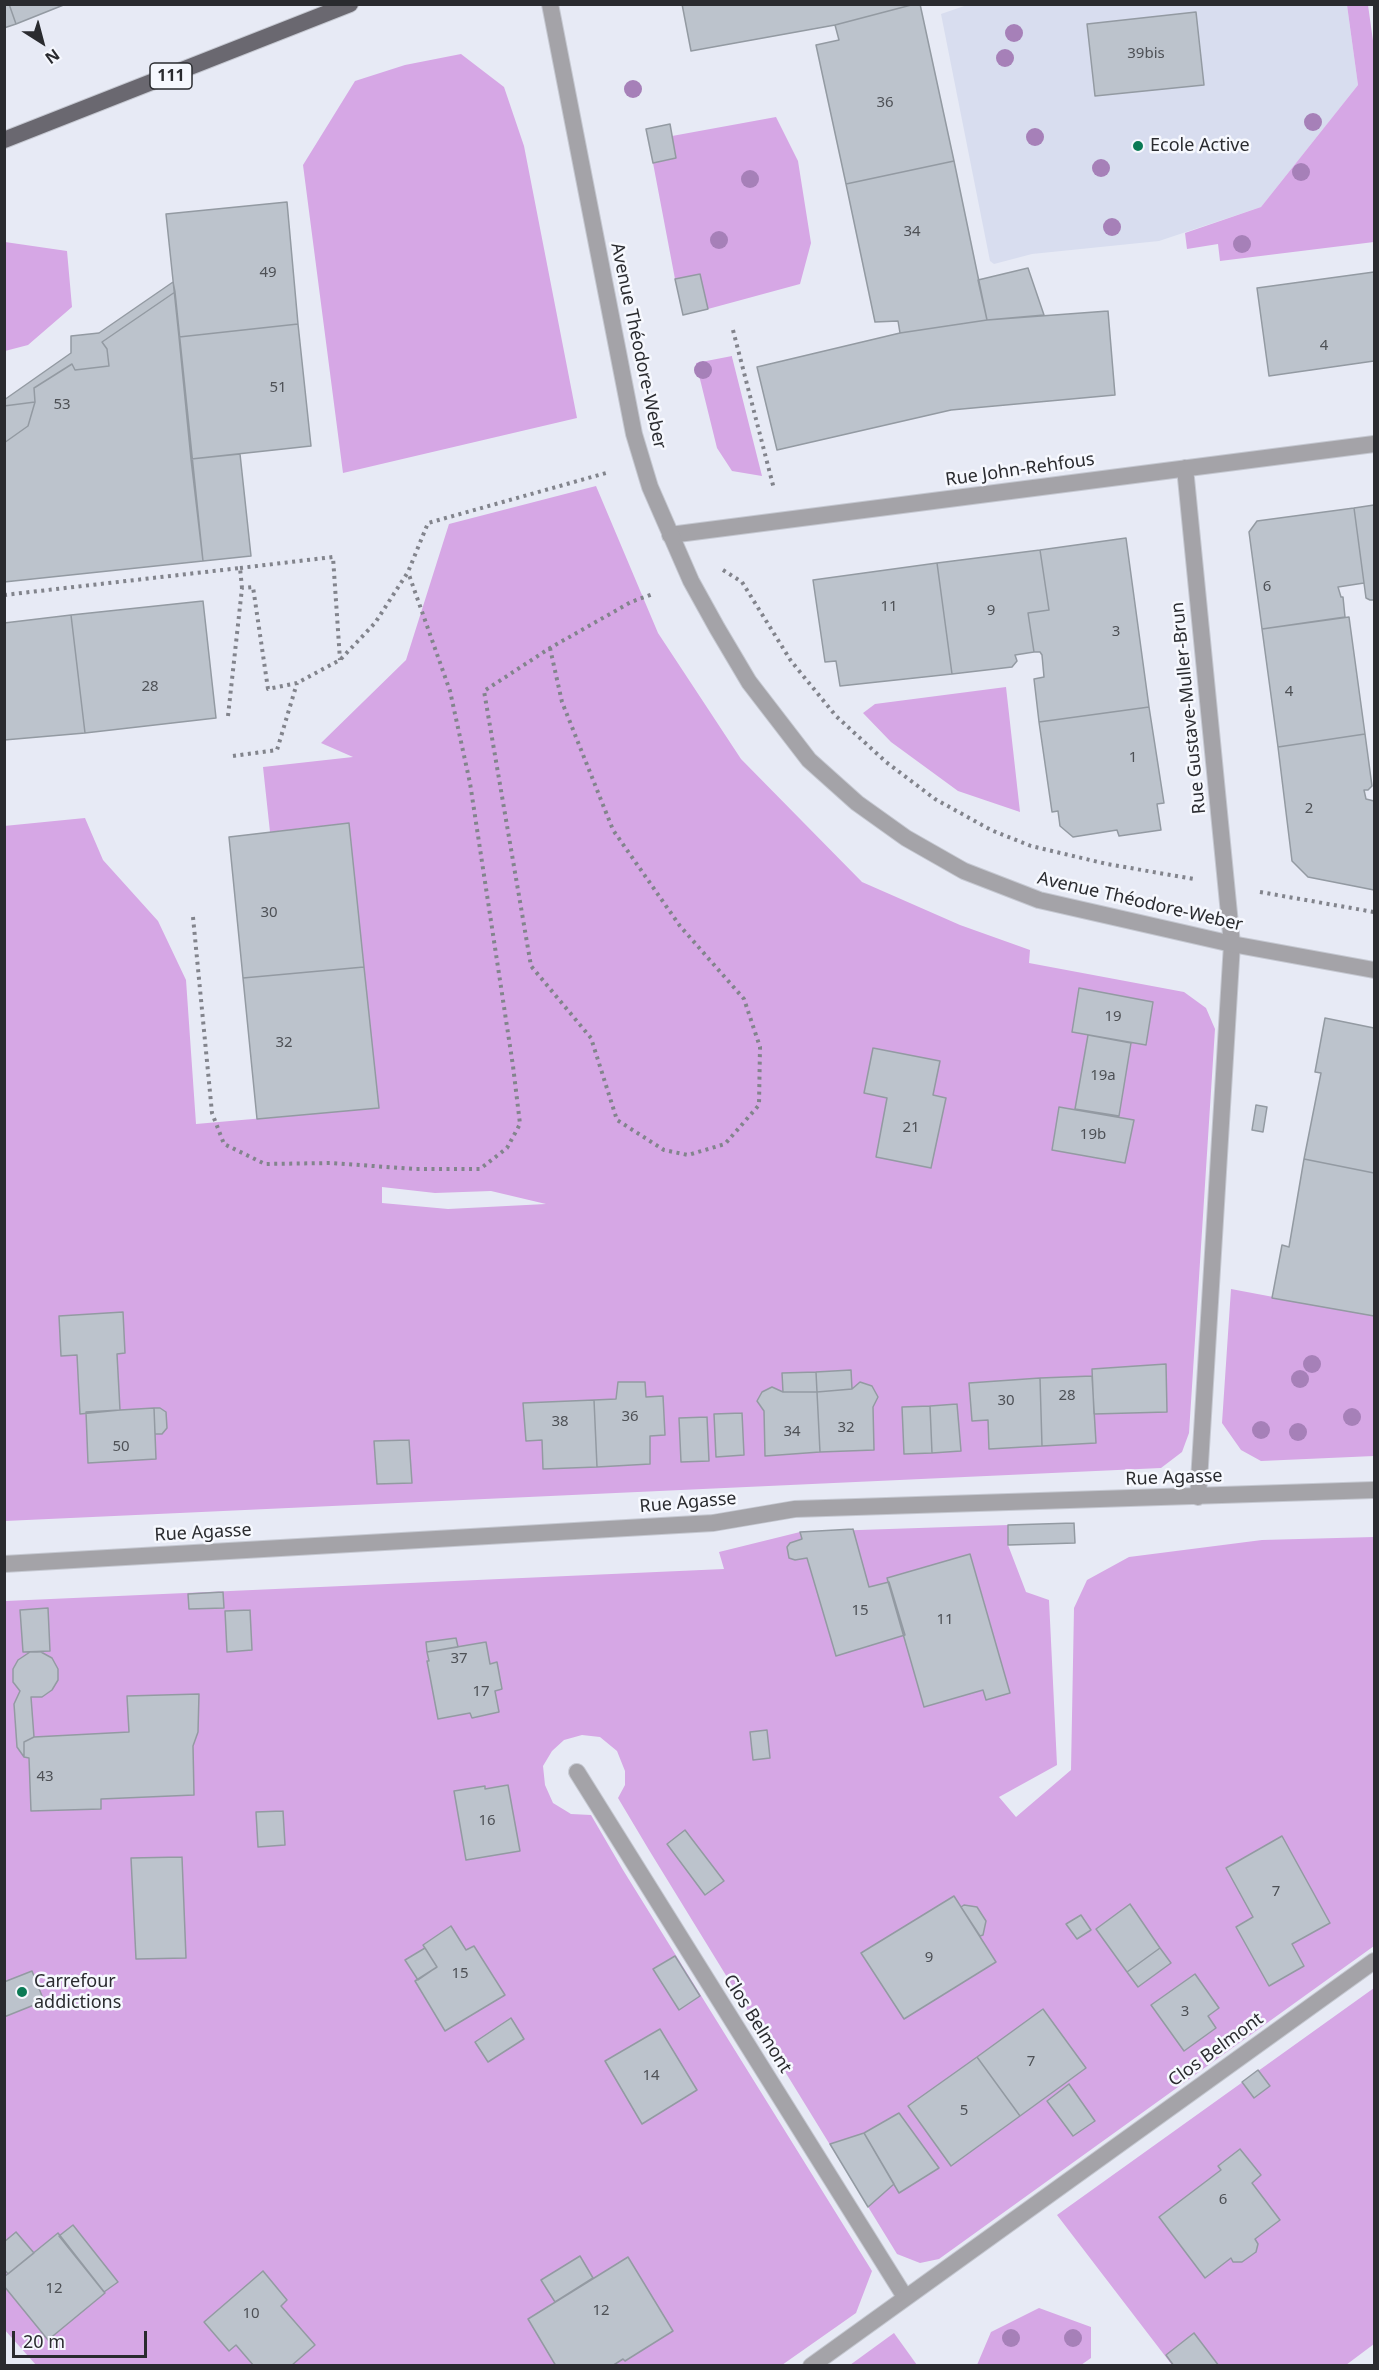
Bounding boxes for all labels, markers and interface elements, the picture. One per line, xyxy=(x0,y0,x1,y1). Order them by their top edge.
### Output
north arrow xyxy=(12,12,72,72)
text: N xyxy=(41,44,64,69)
house number: 39bis xyxy=(1127,45,1165,63)
road number: 111 xyxy=(150,63,192,89)
house number: 36 xyxy=(876,94,894,112)
place label: Ecole Active xyxy=(1150,135,1250,157)
marker: Ecole Active xyxy=(1131,139,1145,153)
house number: 34 xyxy=(903,223,921,241)
street label: Avenue Théodore-Weber xyxy=(606,241,670,451)
house number: 49 xyxy=(259,264,277,282)
house number: 4 xyxy=(1320,337,1328,355)
house number: 51 xyxy=(269,379,287,397)
house number: 53 xyxy=(53,396,71,414)
street label: Rue John-Rehfous xyxy=(944,449,1096,491)
house number: 6 xyxy=(1263,578,1271,596)
house number: 11 xyxy=(880,598,898,616)
street label: Rue Gustave-Muller-Brun xyxy=(1167,601,1211,815)
house number: 9 xyxy=(987,602,995,620)
house number: 3 xyxy=(1112,623,1120,641)
house number: 28 xyxy=(141,678,159,696)
house number: 4 xyxy=(1285,683,1293,701)
house number: 1 xyxy=(1129,749,1137,767)
house number: 2 xyxy=(1305,800,1313,818)
street label: Avenue Théodore-Weber xyxy=(1035,868,1245,936)
house number: 30 xyxy=(260,904,278,922)
house number: 19 xyxy=(1104,1008,1122,1026)
house number: 32 xyxy=(275,1034,293,1052)
house number: 19a xyxy=(1090,1067,1116,1085)
house number: 21 xyxy=(902,1119,920,1137)
house number: 19b xyxy=(1080,1126,1106,1144)
house number: 28 xyxy=(1058,1387,1076,1405)
house number: 30 xyxy=(997,1392,1015,1410)
house number: 36 xyxy=(621,1408,639,1426)
house number: 38 xyxy=(551,1413,569,1431)
house number: 32 xyxy=(837,1419,855,1437)
house number: 34 xyxy=(783,1423,801,1441)
house number: 50 xyxy=(112,1438,130,1456)
street label: Rue Agasse xyxy=(1125,1466,1223,1490)
street label: Rue Agasse xyxy=(639,1488,737,1518)
street label: Rue Agasse xyxy=(154,1520,252,1546)
house number: 15 xyxy=(851,1602,869,1620)
house number: 11 xyxy=(936,1611,954,1629)
house number: 37 xyxy=(450,1650,468,1668)
house number: 17 xyxy=(472,1683,490,1701)
house number: 43 xyxy=(36,1768,54,1786)
house number: 16 xyxy=(478,1812,496,1830)
house number: 7 xyxy=(1272,1883,1280,1901)
house number: 9 xyxy=(925,1949,933,1967)
house number: 15 xyxy=(451,1965,469,1983)
place label: Carrefour addictions xyxy=(34,1971,121,2014)
street label: Clos Belmont xyxy=(718,1971,796,2077)
marker: Carrefour addictions xyxy=(15,1985,29,1999)
house number: 3 xyxy=(1181,2003,1189,2021)
street label: Clos Belmont xyxy=(1164,2008,1268,2092)
house number: 7 xyxy=(1027,2053,1035,2071)
house number: 14 xyxy=(642,2067,660,2085)
house number: 5 xyxy=(960,2102,968,2120)
house number: 6 xyxy=(1219,2191,1227,2209)
house number: 12 xyxy=(45,2280,63,2298)
house number: 12 xyxy=(592,2302,610,2320)
house number: 10 xyxy=(242,2305,260,2323)
scale bar xyxy=(15,2319,150,2357)
text: 20 m xyxy=(23,2329,65,2353)

